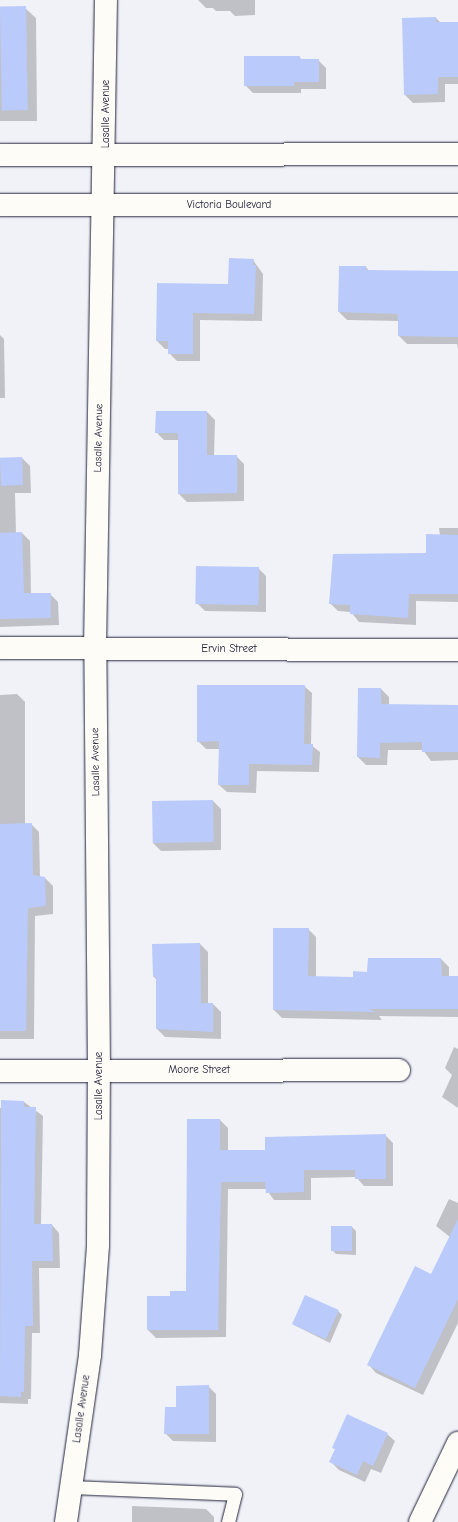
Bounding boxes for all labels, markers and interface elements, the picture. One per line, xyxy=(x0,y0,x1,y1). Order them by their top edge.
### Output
street label: Lasalle Avenue xyxy=(99,80,113,148)
street label: Victoria Boulevard xyxy=(187,198,271,212)
street label: Lasalle Avenue xyxy=(92,404,106,472)
street label: Ervin Street xyxy=(201,642,257,656)
street label: Lasalle Avenue xyxy=(89,728,103,796)
street label: Lasalle Avenue xyxy=(92,1052,106,1120)
street label: Moore Street xyxy=(168,1063,230,1077)
street label: Lasalle Avenue xyxy=(71,1374,93,1444)

